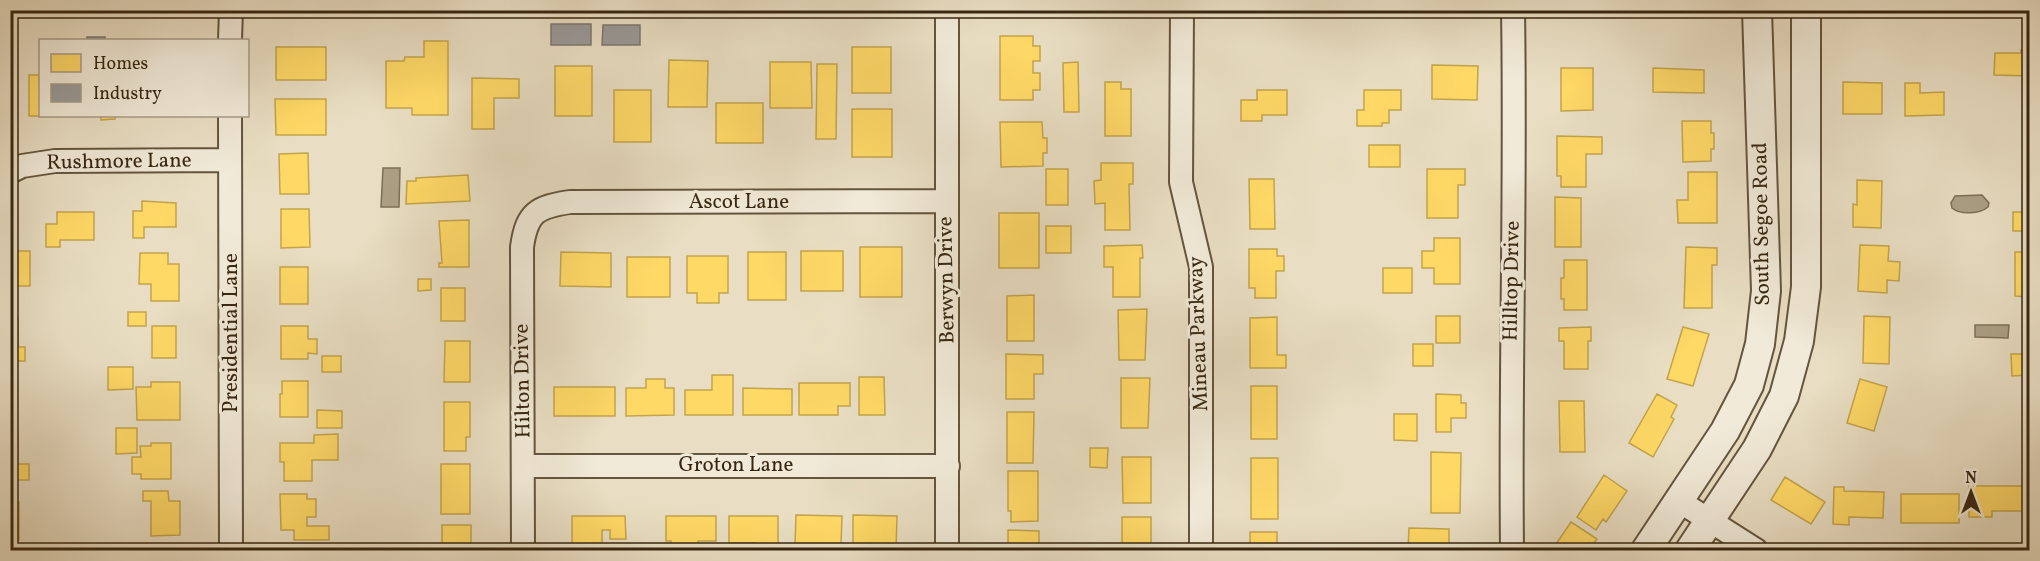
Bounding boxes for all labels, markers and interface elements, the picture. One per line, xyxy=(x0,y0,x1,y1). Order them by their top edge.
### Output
legend xyxy=(39,39,249,117)
text: Homes xyxy=(93,52,148,77)
text: Industry xyxy=(93,82,162,107)
street label: South Segoe Road xyxy=(1746,142,1778,306)
street label: Rushmore Lane xyxy=(46,146,192,178)
street label: Ascot Lane xyxy=(689,188,789,217)
street label: Berwyn Drive xyxy=(931,216,963,344)
street label: Hilltop Drive xyxy=(1496,220,1528,342)
street label: Presidential Lane xyxy=(217,253,246,413)
street label: Mineau Parkway xyxy=(1182,255,1216,412)
street label: Hilton Drive xyxy=(507,323,538,439)
street label: Groton Lane xyxy=(678,451,794,480)
north arrow xyxy=(1941,462,2001,522)
text: N xyxy=(1965,468,1977,490)

